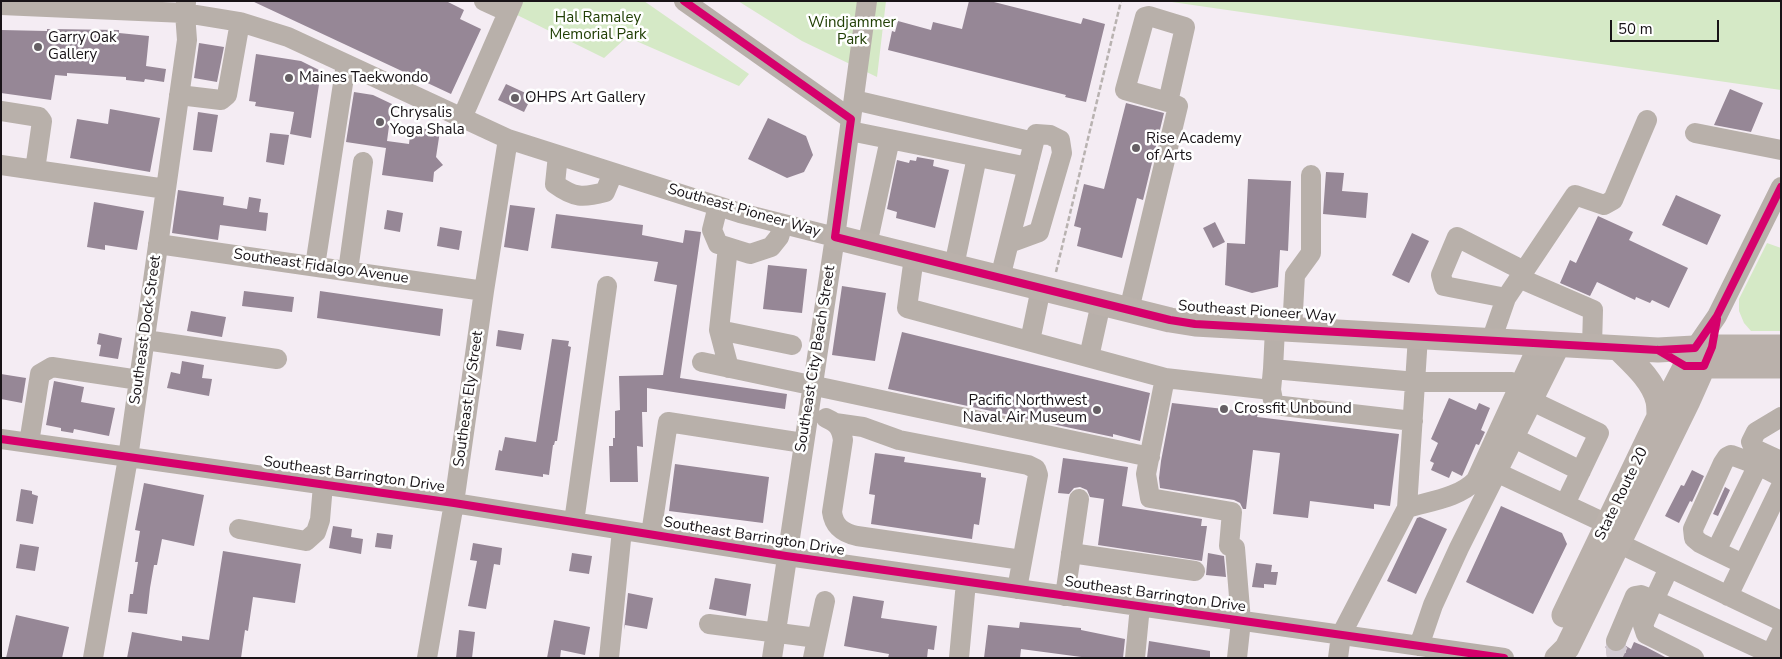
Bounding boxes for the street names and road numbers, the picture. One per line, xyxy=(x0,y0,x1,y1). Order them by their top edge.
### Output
street label: Southeast Pioneer Way xyxy=(665,181,823,241)
street label: Southeast Fidalgo Avenue xyxy=(232,246,410,288)
street label: Southeast Dock Street xyxy=(127,254,165,406)
street label: Southeast City Beach Street xyxy=(792,264,840,454)
street label: Southeast Pioneer Way xyxy=(1177,298,1337,326)
street label: Southeast Ely Street xyxy=(451,330,487,468)
street label: State Route 20 xyxy=(1592,445,1652,543)
street label: Southeast Barrington Drive xyxy=(262,453,446,497)
street label: Southeast Barrington Drive xyxy=(662,514,846,560)
street label: Southeast Barrington Drive xyxy=(1063,573,1247,617)

